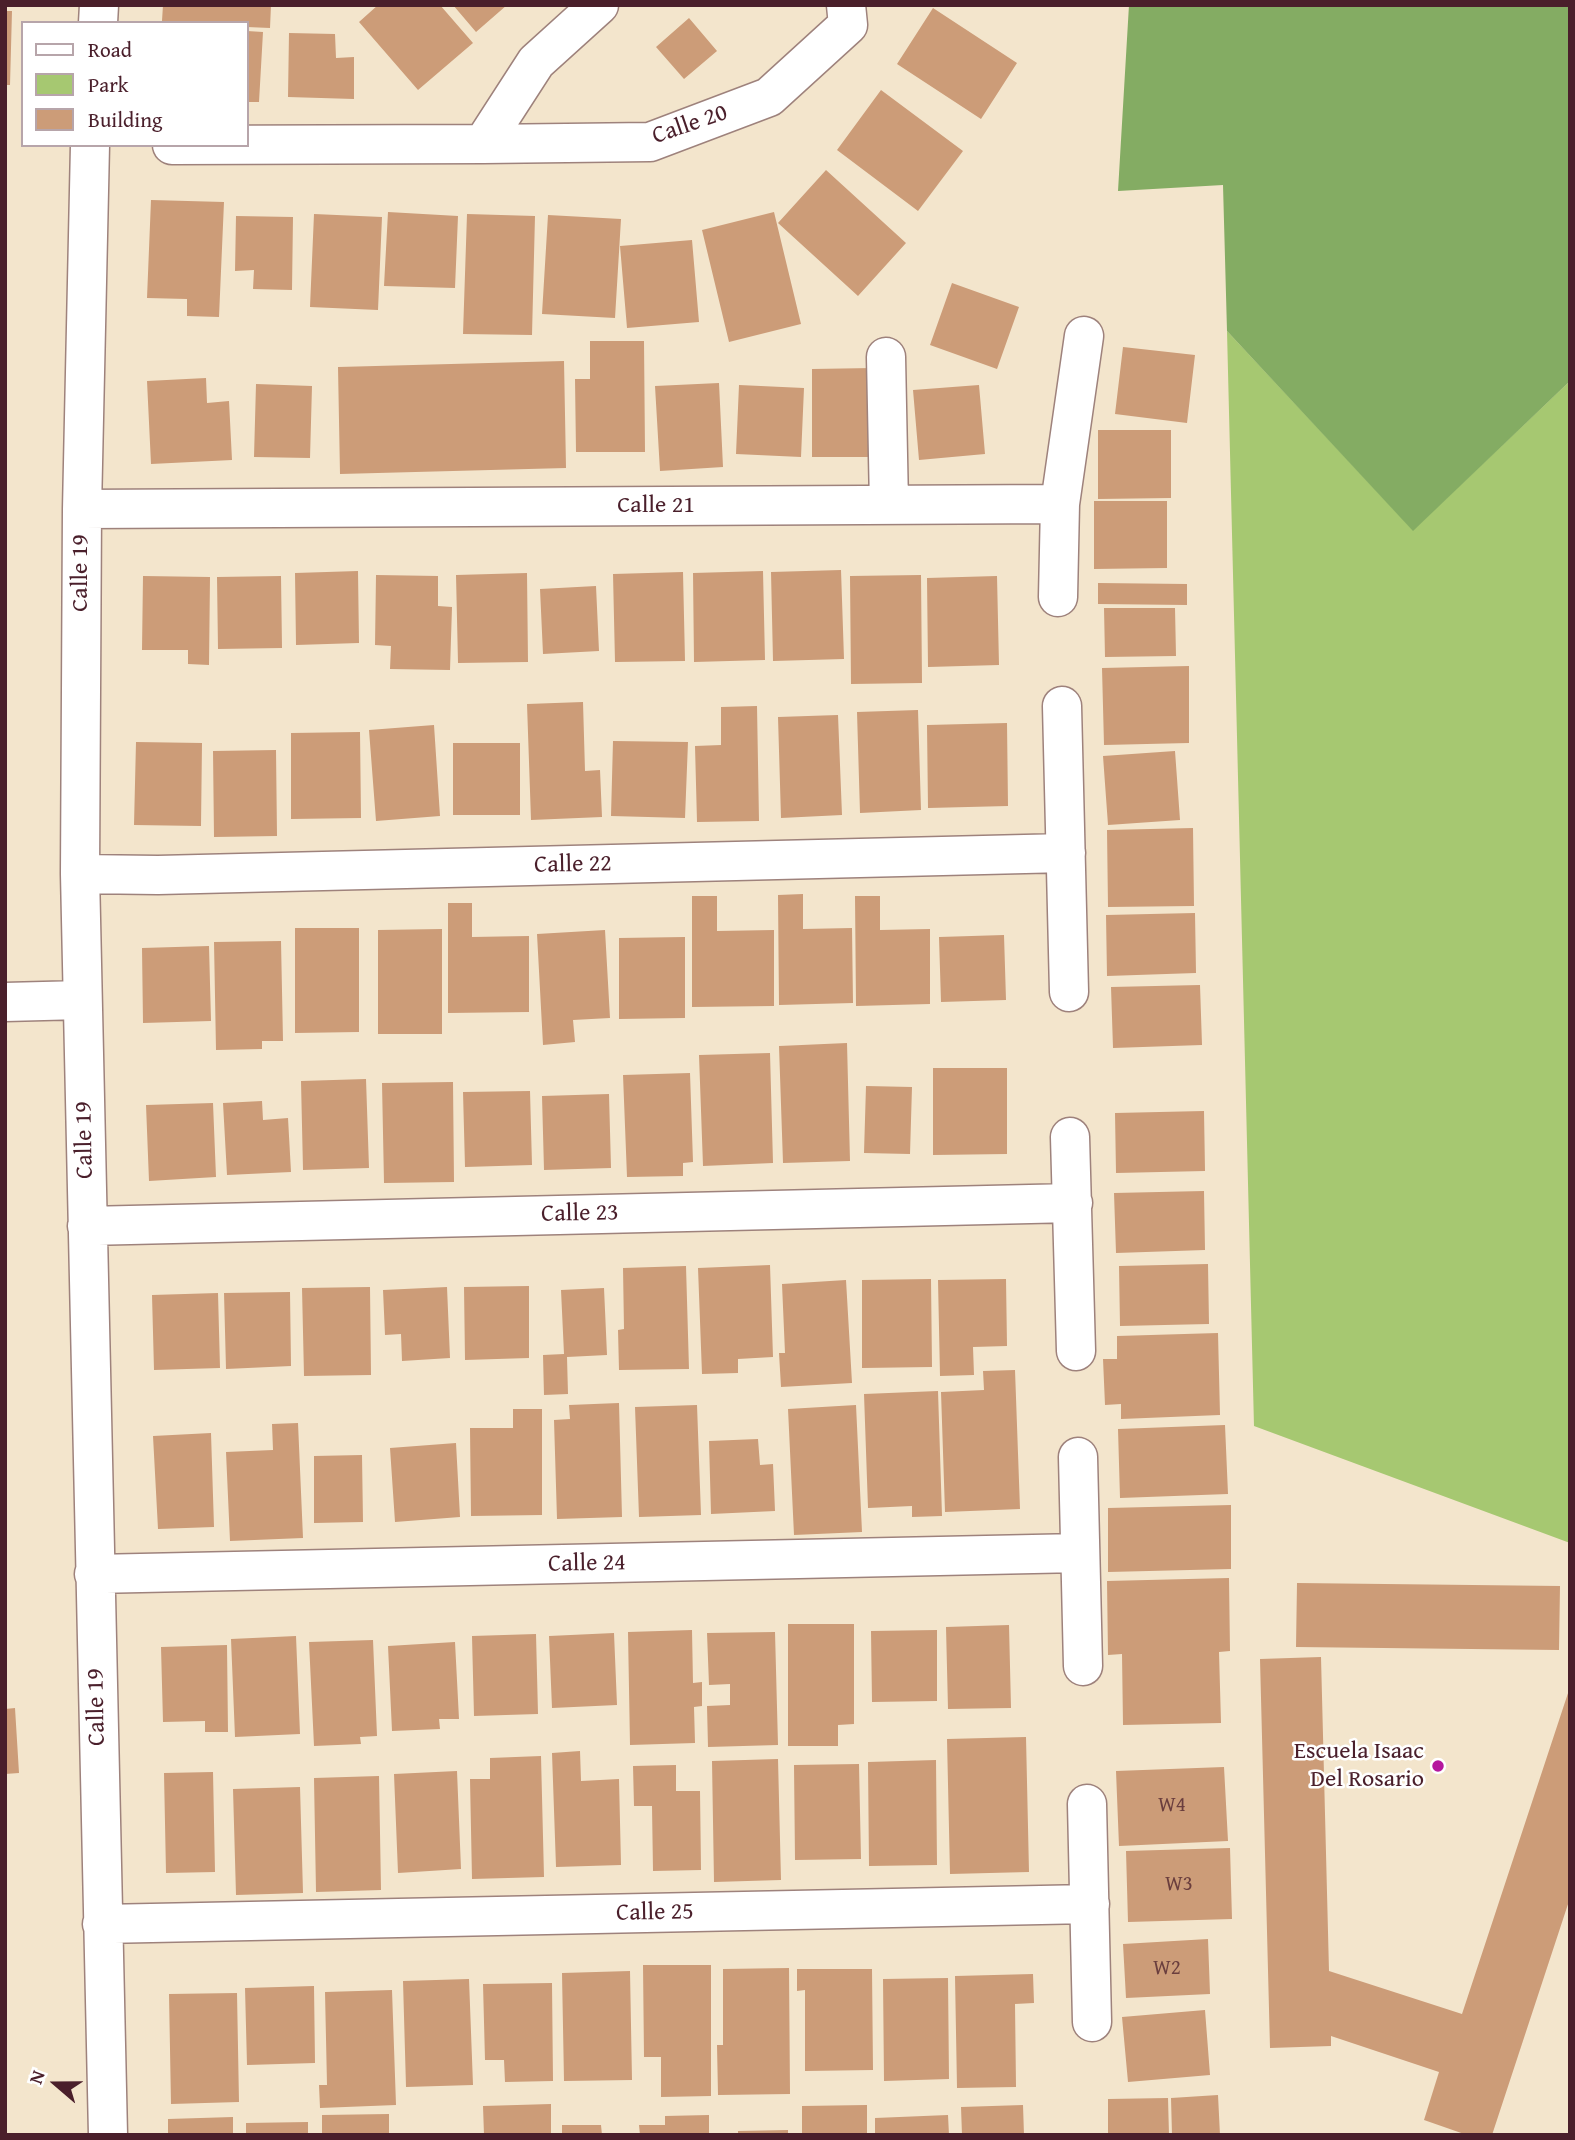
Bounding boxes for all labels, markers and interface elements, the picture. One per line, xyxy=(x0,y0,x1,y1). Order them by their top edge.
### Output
legend xyxy=(21,21,248,147)
text: Road xyxy=(88,34,132,65)
text: Park xyxy=(88,69,129,100)
street label: Calle 20 xyxy=(649,99,731,151)
text: Building xyxy=(88,104,162,135)
street label: Calle 21 xyxy=(617,492,695,520)
street label: Calle 19 xyxy=(67,534,95,612)
street label: Calle 22 xyxy=(534,850,612,880)
street label: Calle 19 xyxy=(70,1101,100,1179)
street label: Calle 23 xyxy=(541,1199,619,1229)
street label: Calle 24 xyxy=(548,1549,626,1579)
street label: Calle 19 xyxy=(82,1668,112,1746)
place label: Escuela Isaac Del Rosario xyxy=(1294,1738,1424,1794)
marker: Escuela Isaac Del Rosario xyxy=(1430,1758,1446,1774)
house number: W4 xyxy=(1158,1793,1186,1819)
house number: W3 xyxy=(1165,1872,1193,1898)
street label: Calle 25 xyxy=(616,1898,694,1928)
house number: W2 xyxy=(1153,1956,1181,1982)
north arrow xyxy=(21,2049,91,2119)
text: N xyxy=(21,2066,52,2088)

